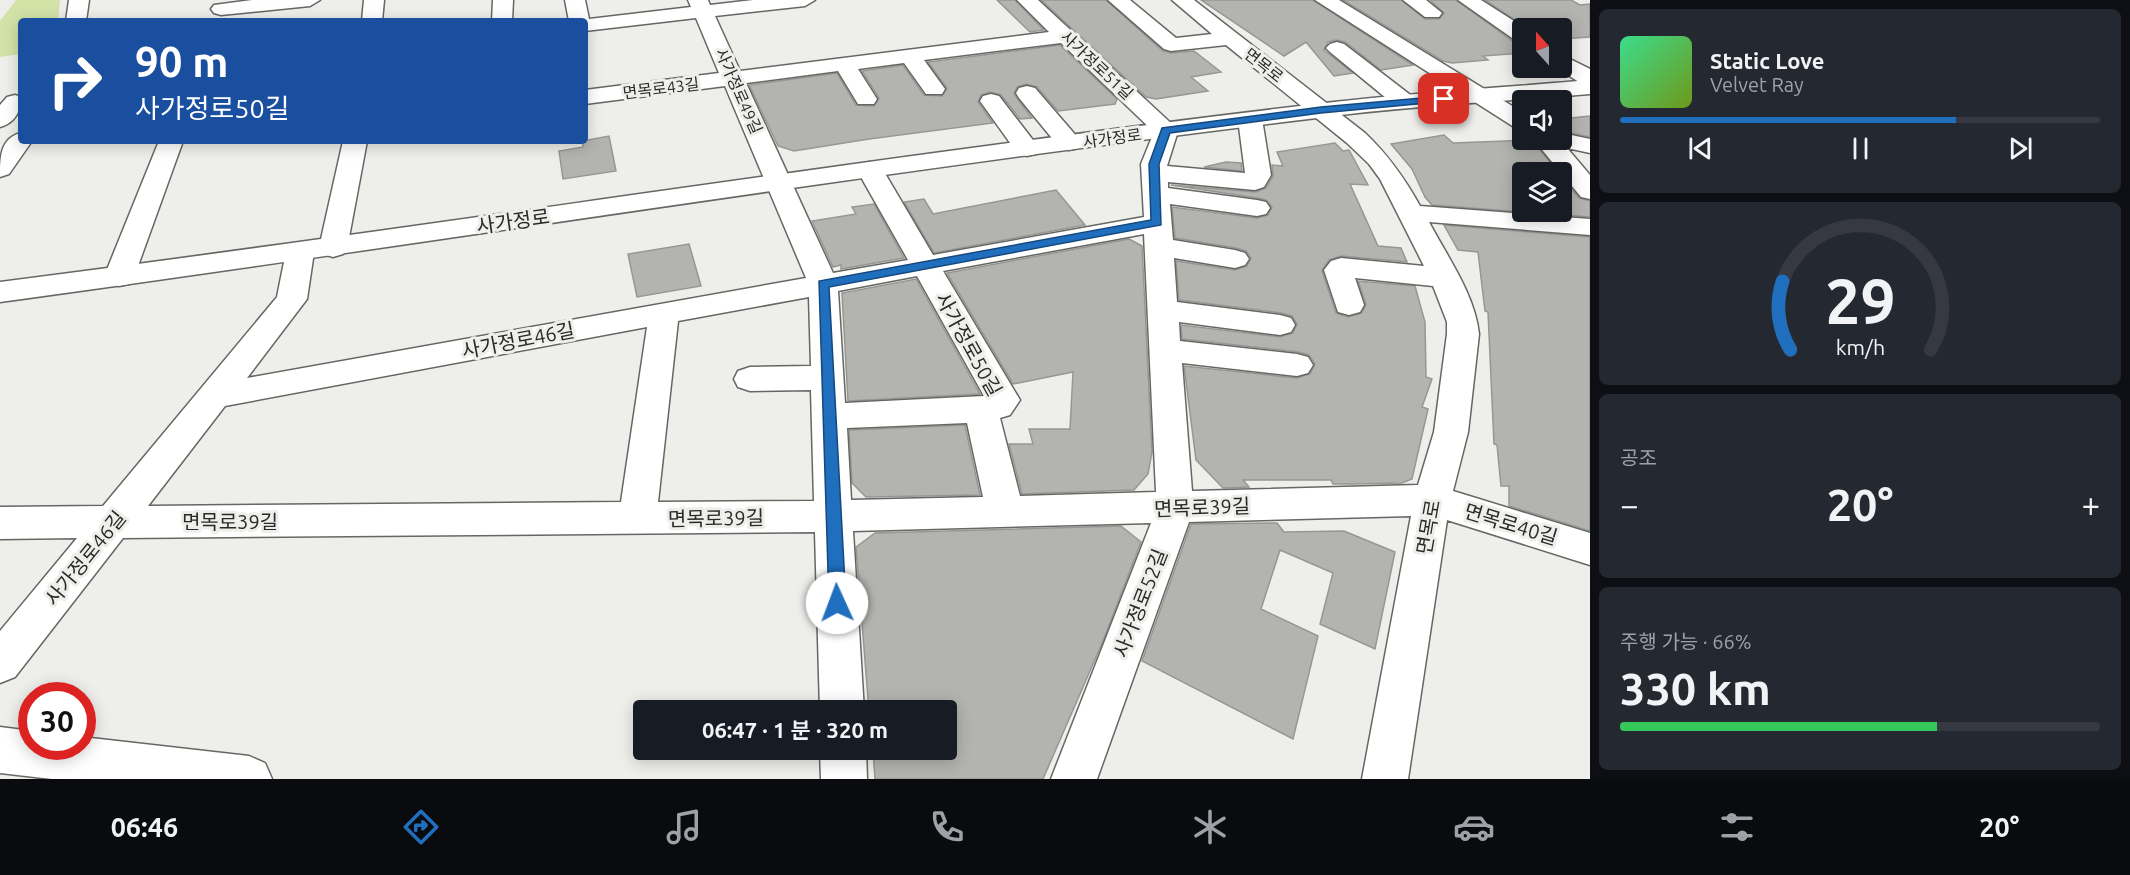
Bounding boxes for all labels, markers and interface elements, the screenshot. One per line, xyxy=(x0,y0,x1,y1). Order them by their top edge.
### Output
north arrow xyxy=(1512,18,1572,78)
map controls xyxy=(1512,18,1572,222)
street label: 사가정로51길 xyxy=(1057,27,1137,103)
text: 90 m xyxy=(135,38,229,85)
icon: right xyxy=(36,42,114,120)
street label: 면목로 xyxy=(1241,44,1287,86)
street label: 사가정로49길 xyxy=(712,45,766,137)
text: Static Love xyxy=(1710,48,1825,73)
pin xyxy=(1418,73,1469,124)
text: Velvet Ray xyxy=(1710,73,1804,96)
street label: 면목로43길 xyxy=(622,74,700,102)
icon: arrive xyxy=(1427,82,1460,115)
button: sound xyxy=(1512,90,1572,150)
text: 사가정로50길 xyxy=(135,93,290,123)
street label: 사가정로 xyxy=(1082,125,1143,151)
icon: previous xyxy=(1684,132,1717,165)
icon: pause xyxy=(1844,132,1877,165)
icon: next xyxy=(2004,132,2037,165)
button: layers xyxy=(1512,162,1572,222)
street label: 사가정로 xyxy=(475,204,551,238)
text: 29 xyxy=(1825,266,1895,336)
street label: 사가정로50길 xyxy=(931,288,1007,400)
street label: 사가정로46길 xyxy=(460,318,576,362)
text: km/h xyxy=(1835,336,1885,360)
text: 공조 xyxy=(1620,446,1657,469)
text: 20° xyxy=(1827,479,1893,530)
text: − xyxy=(1620,486,1639,523)
text: + xyxy=(2081,486,2100,523)
street label: 면목로39길 xyxy=(1154,494,1250,520)
street label: 면목로 xyxy=(1412,498,1444,556)
street label: 면목로40길 xyxy=(1462,499,1560,549)
street label: 사가정로46길 xyxy=(40,506,130,610)
street label: 면목로39길 xyxy=(668,506,764,530)
street label: 면목로39길 xyxy=(182,510,278,533)
street label: 사가정로52길 xyxy=(1109,545,1171,661)
position arrow xyxy=(805,571,869,635)
text: 주행 가능 · 66% xyxy=(1620,630,1752,653)
text: 330 km xyxy=(1620,663,1771,714)
speed limit sign: 30 xyxy=(18,682,96,760)
text: 06:47 · 1 분 · 320 m xyxy=(702,717,888,742)
icon: directions xyxy=(400,806,442,848)
icon: music xyxy=(663,806,705,848)
icon: phone xyxy=(926,806,968,848)
icon: climate xyxy=(1189,806,1231,848)
icon: car xyxy=(1453,806,1495,848)
icon: filters xyxy=(1716,806,1758,848)
text: 06:46 xyxy=(111,812,178,842)
text: 20° xyxy=(1979,812,2019,842)

